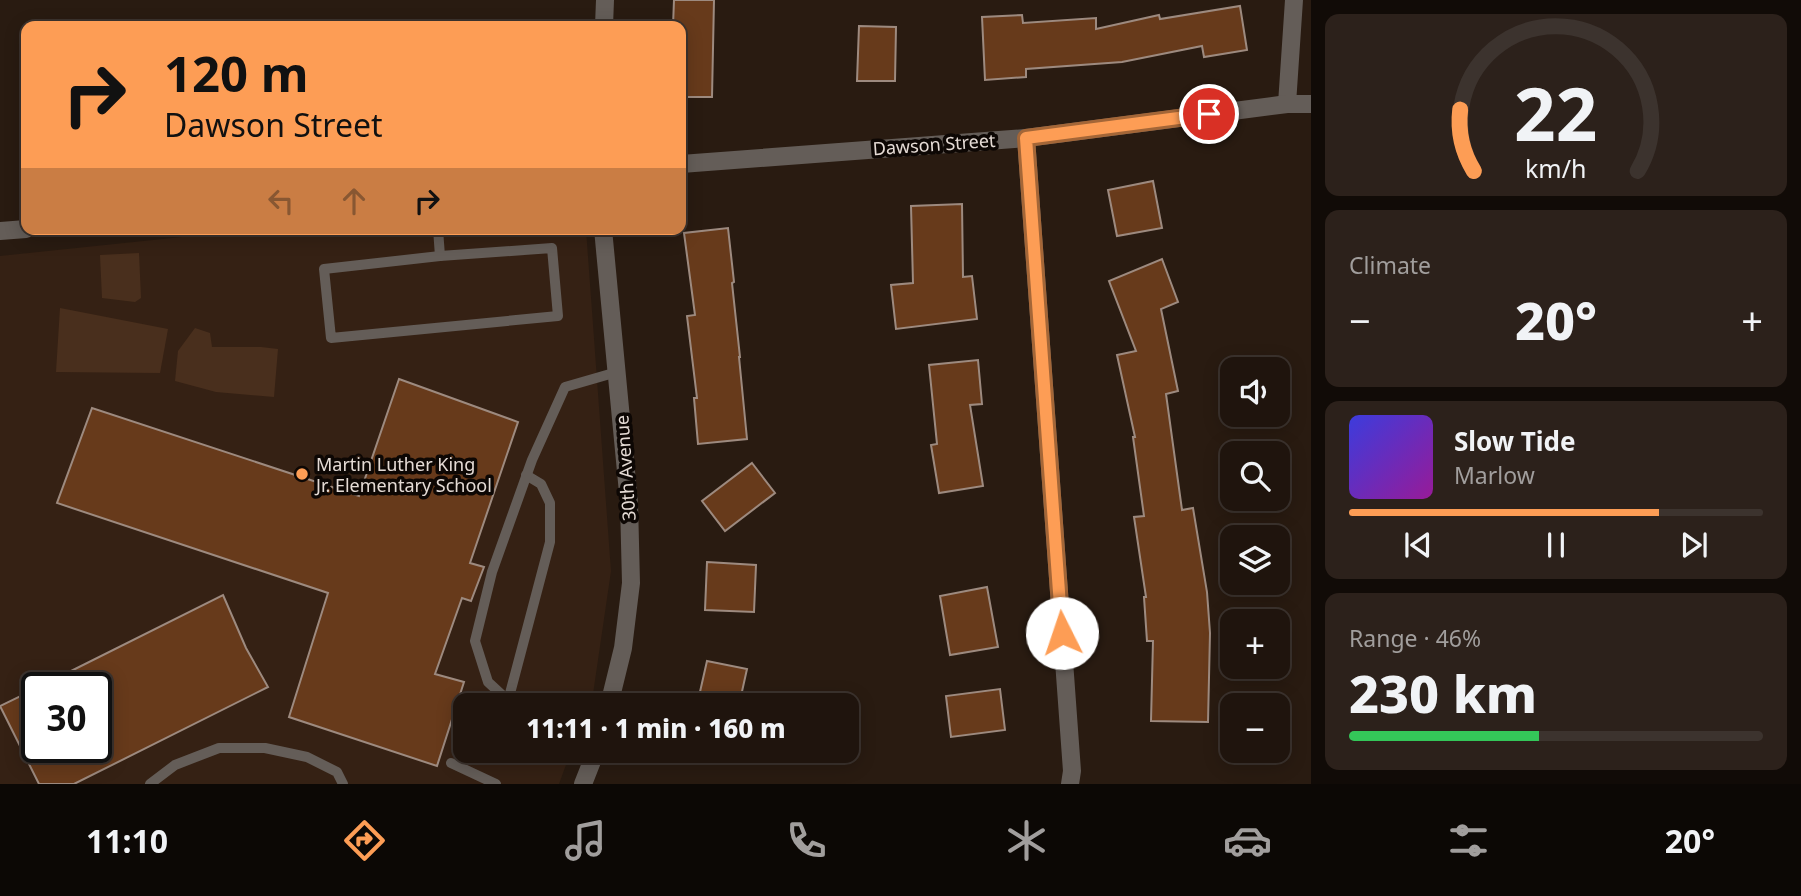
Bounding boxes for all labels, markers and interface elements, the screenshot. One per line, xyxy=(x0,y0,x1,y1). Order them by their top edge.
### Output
text: 120 m xyxy=(164,40,309,106)
icon: right xyxy=(49,49,140,140)
text: 22 xyxy=(1514,63,1598,162)
pin xyxy=(1179,84,1239,144)
icon: arrive xyxy=(1190,95,1228,133)
text: Dawson Street xyxy=(164,103,383,146)
street label: Dawson Street xyxy=(872,128,997,160)
text: km/h xyxy=(1525,151,1587,185)
icon: left xyxy=(262,182,300,220)
icon: ahead xyxy=(335,182,373,220)
icon: right xyxy=(408,182,446,220)
text: Climate xyxy=(1349,249,1431,281)
text: 20° xyxy=(1515,284,1597,355)
text: − xyxy=(1349,294,1371,346)
text: + xyxy=(1741,294,1763,346)
map controls xyxy=(1220,357,1290,763)
button: sound xyxy=(1220,357,1290,427)
street label: 30th Avenue xyxy=(609,414,641,522)
text: Slow Tide xyxy=(1454,423,1576,459)
button: search xyxy=(1220,441,1290,511)
place label: Martin Luther King Jr. Elementary School xyxy=(314,452,492,497)
text: Marlow xyxy=(1454,459,1535,491)
marker: Martin Luther King Jr. Elementary School xyxy=(294,466,310,482)
button: layers xyxy=(1220,525,1290,595)
icon: previous xyxy=(1399,526,1437,564)
icon: pause xyxy=(1537,526,1575,564)
icon: next xyxy=(1675,526,1713,564)
position arrow xyxy=(1025,596,1099,670)
button: + xyxy=(1220,609,1290,679)
text: Range · 46% xyxy=(1349,622,1481,654)
text: 230 km xyxy=(1349,657,1537,728)
speed limit sign: 30 xyxy=(21,672,112,763)
button: − xyxy=(1220,693,1290,763)
text: 11:11 · 1 min · 160 m xyxy=(526,710,786,746)
icon: directions xyxy=(340,816,389,865)
icon: music xyxy=(561,816,610,865)
icon: phone xyxy=(782,816,831,865)
icon: climate xyxy=(1002,816,1051,865)
icon: car xyxy=(1223,816,1272,865)
icon: filters xyxy=(1444,816,1493,865)
text: 11:10 xyxy=(86,819,168,862)
text: 20° xyxy=(1665,819,1715,862)

